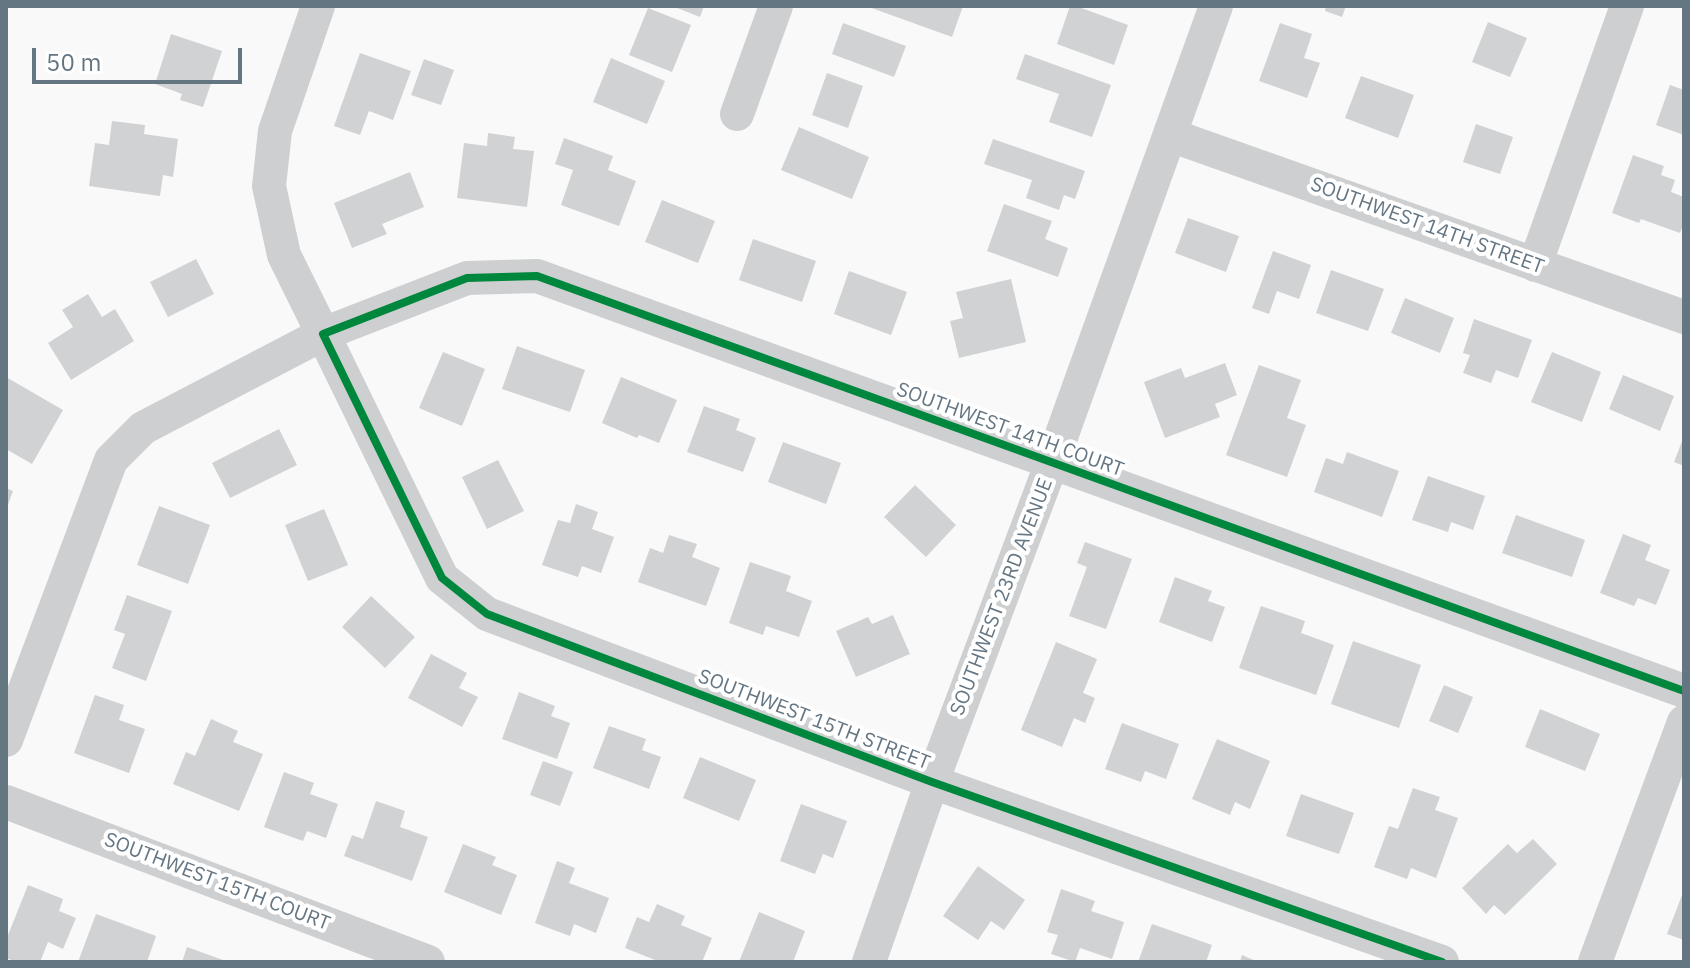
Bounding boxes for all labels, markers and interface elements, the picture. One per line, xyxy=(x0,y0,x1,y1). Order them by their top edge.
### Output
scale bar xyxy=(36,32,246,82)
text: 50 m xyxy=(46,46,101,78)
street label: SOUTHWEST 14TH STREET xyxy=(1307,173,1547,279)
street label: SOUTHWEST 14TH COURT xyxy=(893,378,1127,482)
street label: SOUTHWEST 23RD AVENUE xyxy=(946,475,1058,719)
street label: SOUTHWEST 15TH STREET xyxy=(695,665,933,775)
street label: SOUTHWEST 15TH COURT xyxy=(101,828,333,936)

